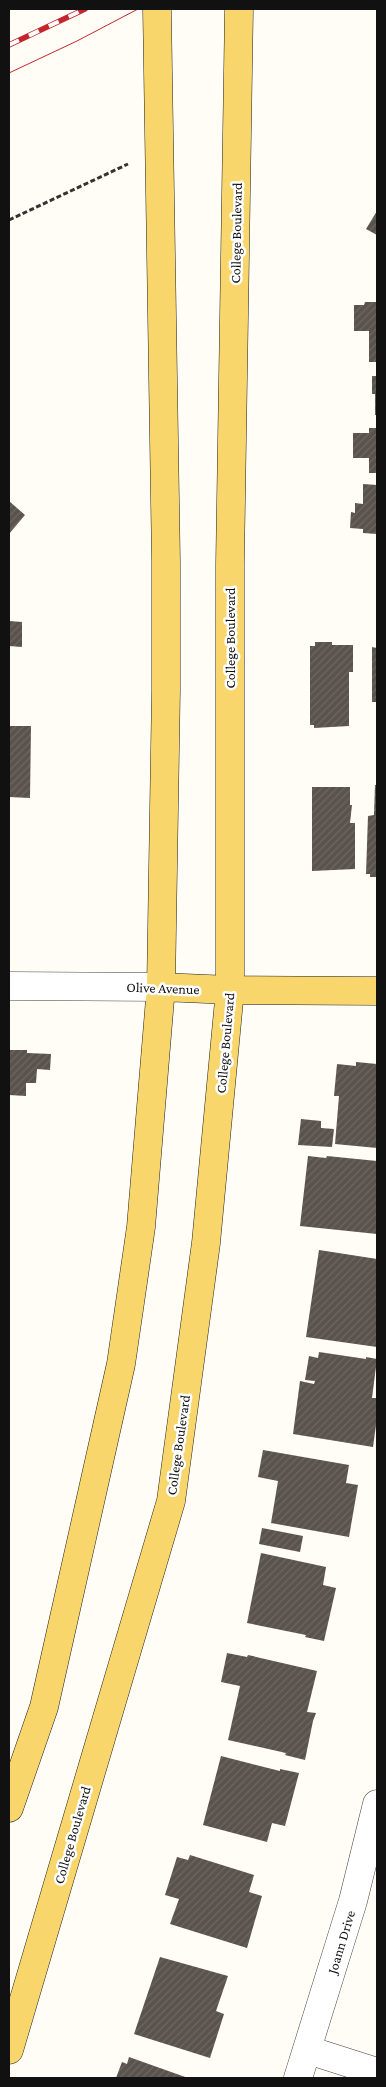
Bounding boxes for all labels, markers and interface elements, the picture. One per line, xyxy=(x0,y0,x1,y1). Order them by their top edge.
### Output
street label: College Boulevard xyxy=(227,182,245,284)
street label: College Boulevard xyxy=(222,587,238,688)
street label: Olive Avenue xyxy=(126,979,200,997)
street label: College Boulevard xyxy=(213,991,237,1094)
street label: College Boulevard xyxy=(163,1393,193,1496)
street label: College Boulevard xyxy=(50,1784,94,1886)
street label: Joann Drive xyxy=(323,1908,358,1978)

